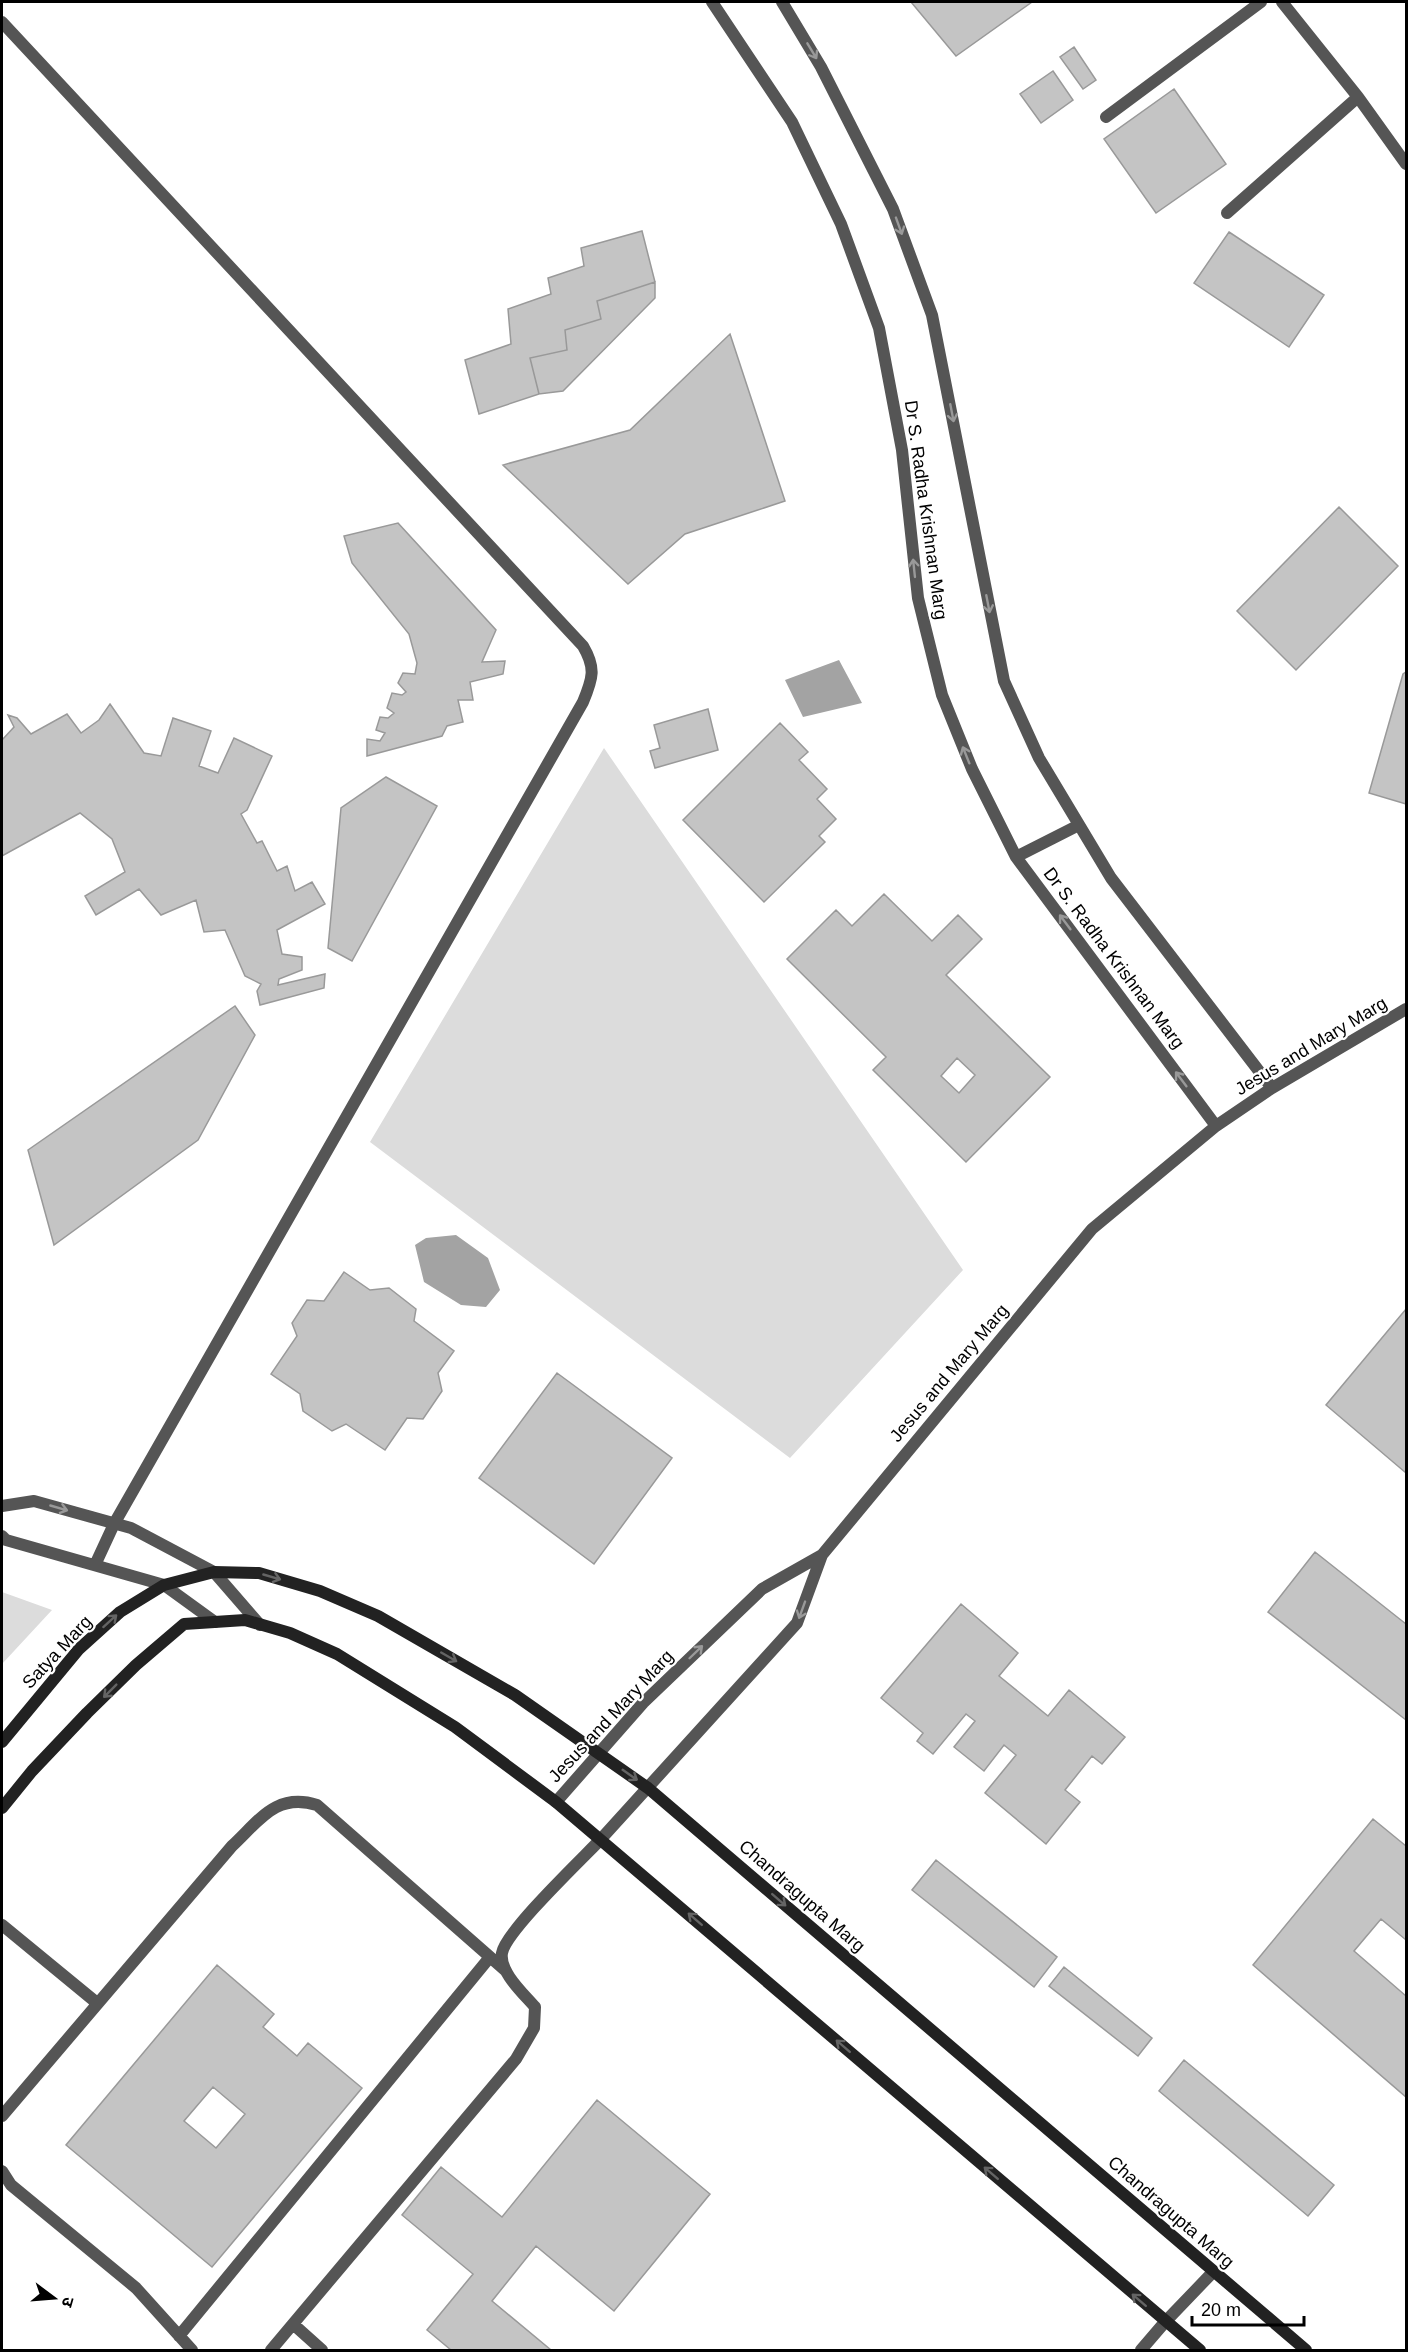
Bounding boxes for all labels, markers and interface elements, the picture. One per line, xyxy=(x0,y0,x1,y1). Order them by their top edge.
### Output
one-way arrow xyxy=(807,42,819,59)
one-way arrow xyxy=(894,216,905,235)
street label: Dr S. Radha Krishnan Marg xyxy=(901,399,951,621)
one-way arrow xyxy=(947,403,958,422)
one-way arrow xyxy=(909,559,920,579)
one-way arrow xyxy=(983,594,994,614)
one-way arrow xyxy=(960,746,971,765)
street label: Dr S. Radha Krishnan Marg xyxy=(1039,864,1189,1052)
one-way arrow xyxy=(1059,915,1071,931)
street label: Jesus and Mary Marg xyxy=(1232,993,1390,1099)
one-way arrow xyxy=(1175,1071,1188,1087)
street label: Jesus and Mary Marg xyxy=(886,1300,1012,1446)
one-way arrow xyxy=(49,1503,68,1514)
one-way arrow xyxy=(262,1572,281,1583)
one-way arrow xyxy=(796,1600,807,1618)
street label: Satya Marg xyxy=(18,1612,96,1692)
one-way arrow xyxy=(102,1614,117,1628)
one-way arrow xyxy=(688,1645,703,1659)
street label: Jesus and Mary Marg xyxy=(545,1646,677,1786)
one-way arrow xyxy=(440,1651,457,1663)
one-way arrow xyxy=(102,1684,117,1699)
one-way arrow xyxy=(621,1769,638,1781)
street label: Chandragupta Marg xyxy=(735,1836,869,1956)
one-way arrow xyxy=(771,1894,787,1907)
one-way arrow xyxy=(688,1912,703,1926)
one-way arrow xyxy=(836,2039,851,2053)
street label: Chandragupta Marg xyxy=(1104,2152,1238,2272)
one-way arrow xyxy=(984,2166,999,2180)
north arrow xyxy=(24,2268,84,2328)
scale bar xyxy=(1192,2289,1304,2327)
one-way arrow xyxy=(1131,2293,1147,2306)
text: उ xyxy=(58,2295,77,2309)
text: 20 m xyxy=(1201,2300,1241,2320)

